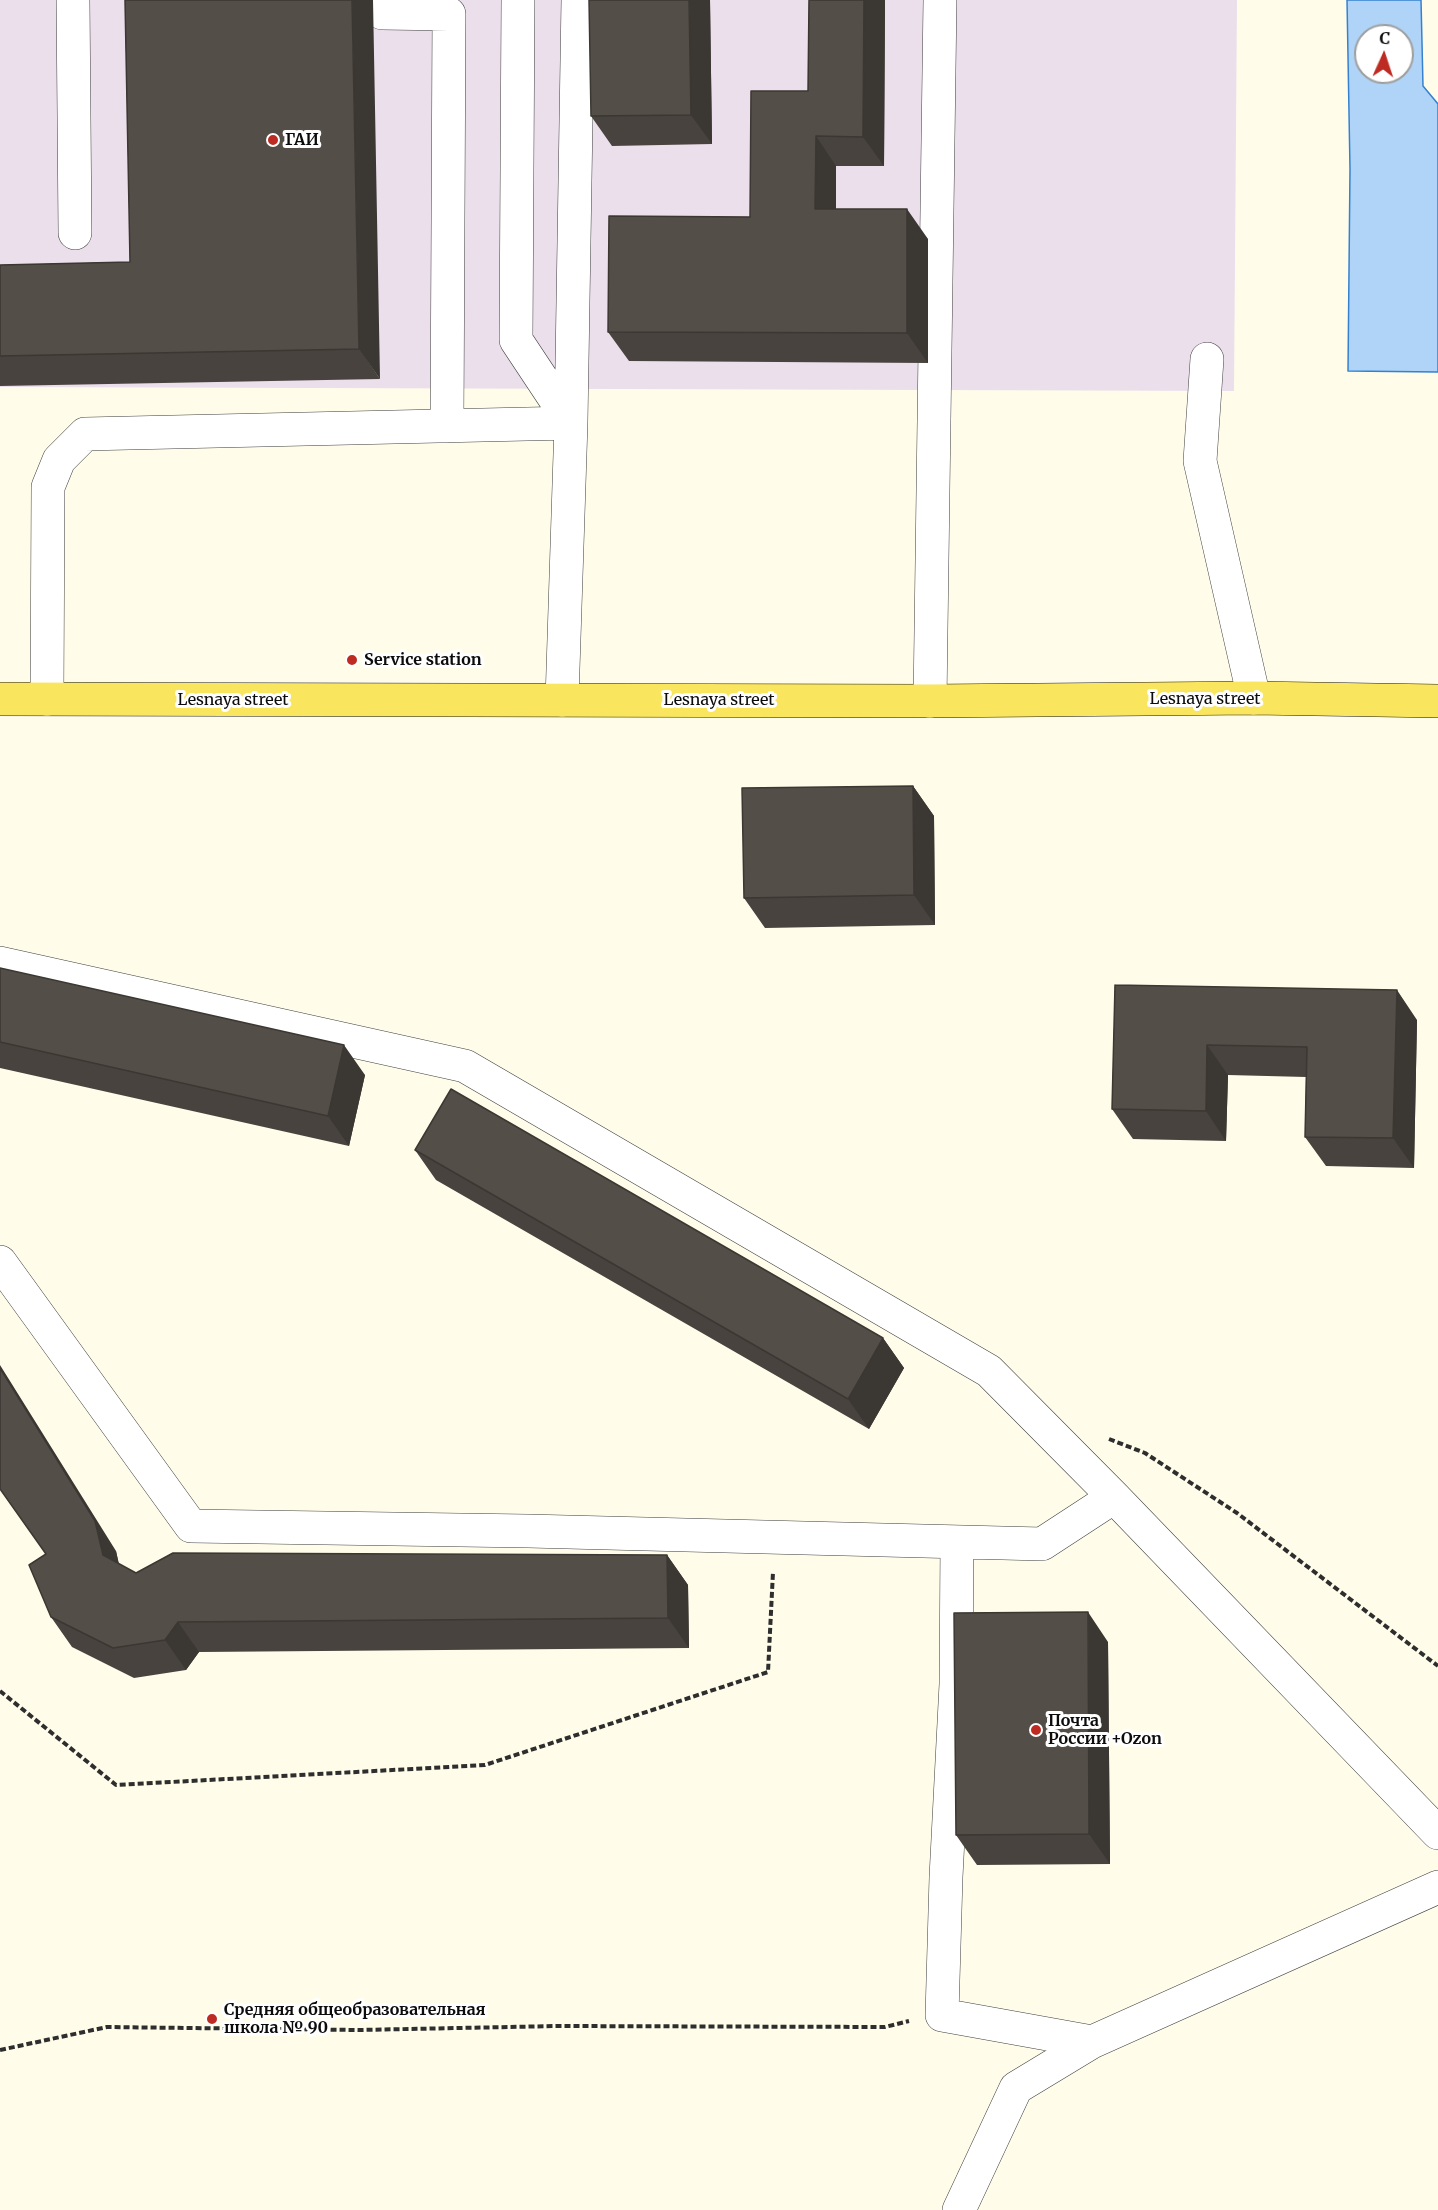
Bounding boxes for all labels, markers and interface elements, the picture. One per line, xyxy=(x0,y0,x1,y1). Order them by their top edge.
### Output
north arrow xyxy=(1354,24,1414,84)
text: С xyxy=(1379,28,1391,48)
place label: ГАИ xyxy=(285,130,319,150)
marker: ГАИ xyxy=(266,133,280,147)
place label: Service station xyxy=(364,650,482,670)
marker: Service station xyxy=(345,653,359,667)
street label: Lesnaya street xyxy=(1149,689,1261,709)
street label: Lesnaya street xyxy=(177,690,289,710)
street label: Lesnaya street xyxy=(663,690,775,710)
place label: Почта России +Ozon xyxy=(1048,1711,1162,1749)
marker: Почта России +Ozon xyxy=(1029,1723,1043,1737)
place label: Средняя общеобразовательная школа № 90 xyxy=(224,2000,486,2038)
marker: Средняя общеобразовательная школа № 90 xyxy=(205,2012,219,2026)

